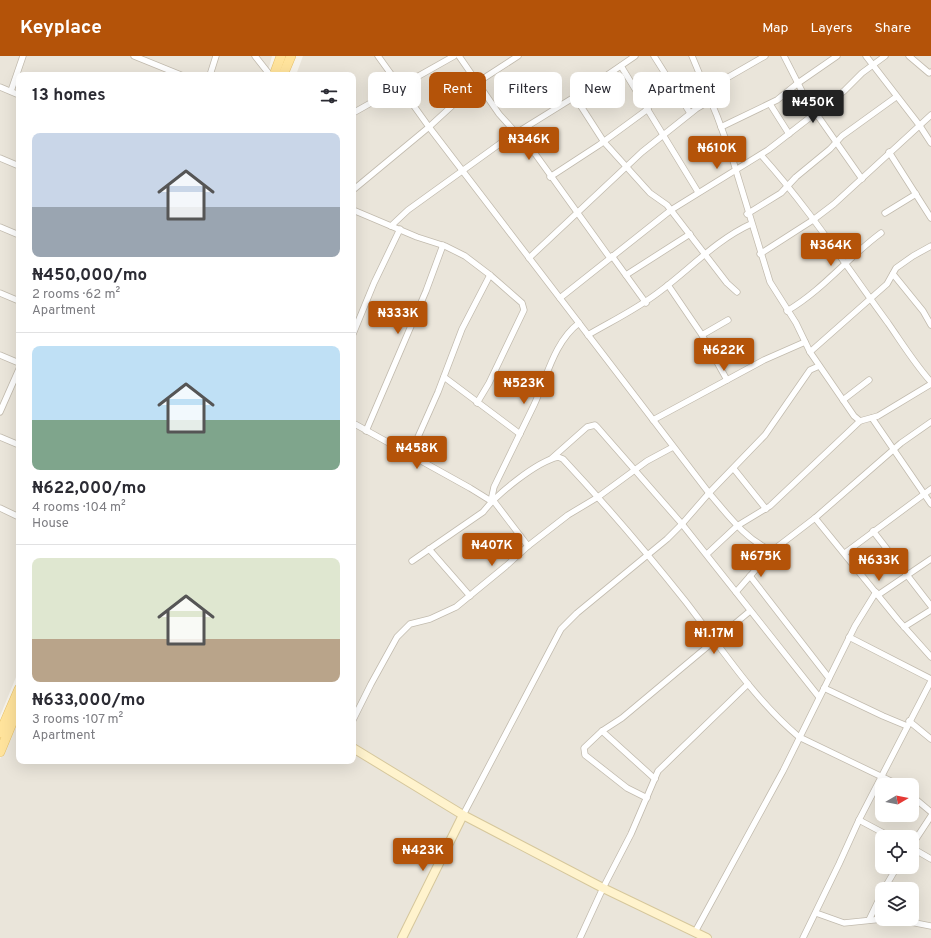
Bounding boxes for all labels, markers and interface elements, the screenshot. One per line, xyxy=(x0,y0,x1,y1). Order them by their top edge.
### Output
text: Keyplace xyxy=(20,16,102,40)
text: Map xyxy=(762,20,788,37)
text: Layers xyxy=(810,20,852,37)
text: Share xyxy=(874,20,911,37)
chip: Buy xyxy=(368,72,421,108)
chip: Rent xyxy=(429,72,486,108)
chip: Filters xyxy=(494,72,562,108)
chip: New xyxy=(570,72,625,108)
chip: Apartment xyxy=(633,72,730,108)
text: 13 homes xyxy=(32,85,106,107)
icon: filters xyxy=(318,85,340,107)
pin: ₦450K xyxy=(785,90,841,124)
text: ₦450K xyxy=(792,95,834,111)
pin: ₦346K xyxy=(501,127,557,161)
text: ₦346K xyxy=(508,132,550,148)
pin: ₦610K xyxy=(689,136,745,170)
text: ₦610K xyxy=(697,141,737,157)
icon: home xyxy=(150,159,222,231)
pin: ₦364K xyxy=(803,233,859,267)
text: ₦364K xyxy=(810,238,852,254)
text: ₦450,000/mo xyxy=(32,265,147,287)
text: 2 rooms · 62 m² xyxy=(32,287,120,303)
pin: ₦333K xyxy=(370,301,426,335)
text: Apartment xyxy=(32,303,95,319)
text: ₦333K xyxy=(377,306,419,322)
pin: ₦622K xyxy=(696,338,752,372)
text: ₦622K xyxy=(703,343,745,359)
pin: ₦523K xyxy=(496,371,552,405)
icon: home xyxy=(150,372,222,444)
text: ₦523K xyxy=(503,376,545,392)
pin: ₦458K xyxy=(389,436,445,470)
text: ₦458K xyxy=(396,441,438,457)
text: ₦622,000/mo xyxy=(32,478,146,500)
text: 4 rooms · 104 m² xyxy=(32,500,126,516)
text: House xyxy=(32,516,69,532)
pin: ₦407K xyxy=(464,533,520,567)
text: ₦407K xyxy=(471,538,513,554)
pin: ₦675K xyxy=(733,544,789,578)
pin: ₦633K xyxy=(851,548,907,582)
text: ₦675K xyxy=(741,549,781,565)
text: ₦633K xyxy=(858,553,900,569)
icon: home xyxy=(150,584,222,656)
pin: ₦1.17M xyxy=(681,621,747,655)
text: ₦1.17M xyxy=(694,626,734,642)
text: ₦633,000/mo xyxy=(32,690,145,712)
text: 3 rooms · 107 m² xyxy=(32,712,123,728)
text: Apartment xyxy=(32,728,95,744)
north arrow xyxy=(875,778,919,822)
map controls xyxy=(875,778,919,926)
button: locate xyxy=(875,830,919,874)
pin: ₦423K xyxy=(395,838,451,872)
text: ₦423K xyxy=(402,843,444,859)
button: layers xyxy=(875,882,919,926)

